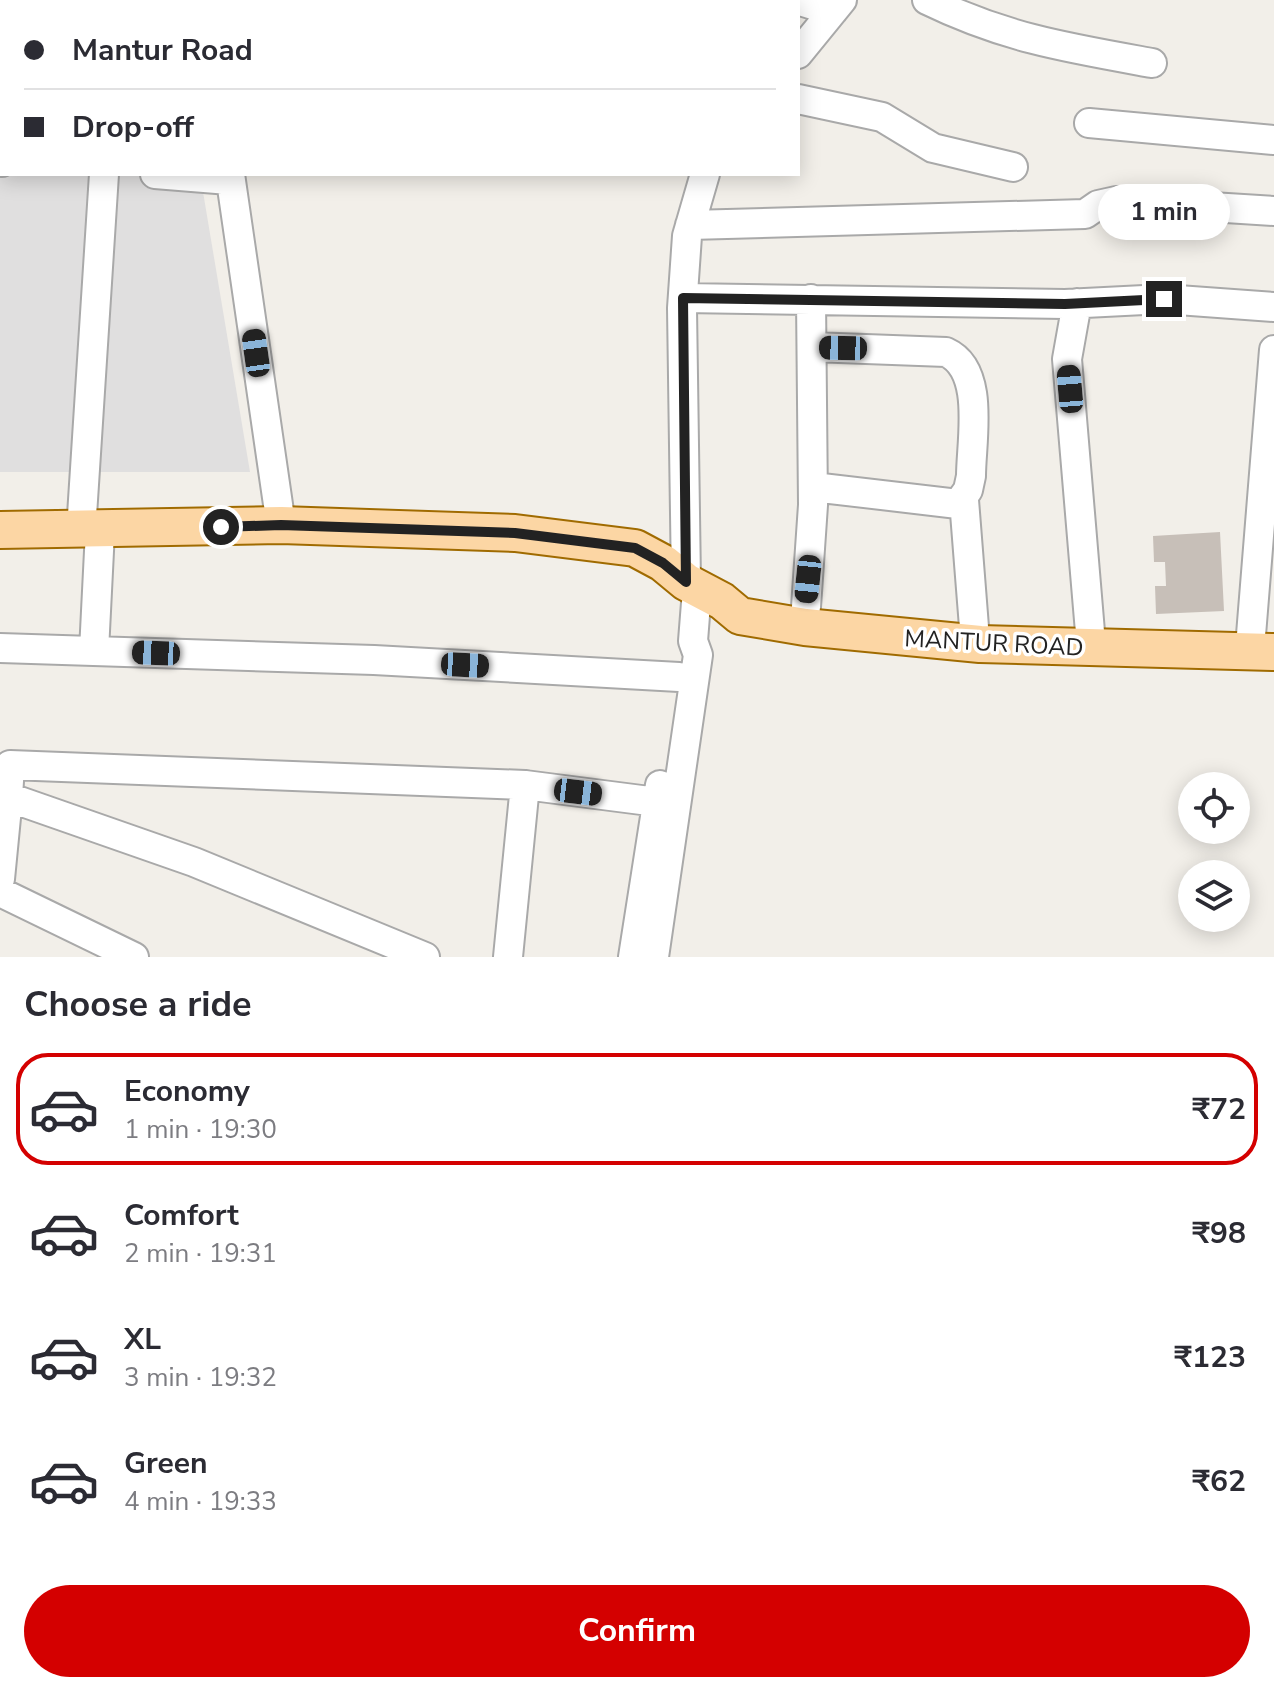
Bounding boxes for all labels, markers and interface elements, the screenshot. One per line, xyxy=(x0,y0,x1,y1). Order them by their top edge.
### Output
text: Mantur Road xyxy=(72,30,253,71)
text: Drop-off xyxy=(72,107,194,148)
callout: 1 min xyxy=(1098,183,1230,239)
text: 1 min xyxy=(1130,194,1198,229)
route end xyxy=(1146,281,1182,317)
car xyxy=(241,328,271,378)
car xyxy=(819,336,867,360)
car xyxy=(1056,364,1084,414)
route start xyxy=(203,509,239,545)
car xyxy=(794,554,822,604)
street label: MANTUR ROAD xyxy=(904,622,1084,664)
car xyxy=(132,640,180,666)
car xyxy=(440,652,490,678)
map controls xyxy=(1178,772,1250,932)
button: locate xyxy=(1178,772,1250,844)
car xyxy=(553,777,603,807)
button: layers xyxy=(1178,860,1250,932)
text: Choose a ride xyxy=(24,980,252,1029)
text: Economy xyxy=(124,1071,250,1112)
icon: car xyxy=(28,1073,100,1145)
text: ₹72 xyxy=(1192,1089,1246,1130)
text: 1 min · 19:30 xyxy=(124,1112,277,1147)
text: Comfort xyxy=(124,1195,239,1236)
icon: car xyxy=(28,1197,100,1269)
text: ₹98 xyxy=(1192,1213,1246,1254)
text: 2 min · 19:31 xyxy=(124,1236,277,1271)
text: XL xyxy=(124,1319,161,1360)
icon: car xyxy=(28,1321,100,1393)
text: ₹123 xyxy=(1174,1337,1246,1378)
text: 3 min · 19:32 xyxy=(124,1360,277,1395)
text: Green xyxy=(124,1443,208,1484)
icon: car xyxy=(28,1445,100,1517)
text: ₹62 xyxy=(1192,1461,1246,1502)
text: 4 min · 19:33 xyxy=(124,1484,277,1519)
button: Confirm xyxy=(24,1585,1250,1677)

